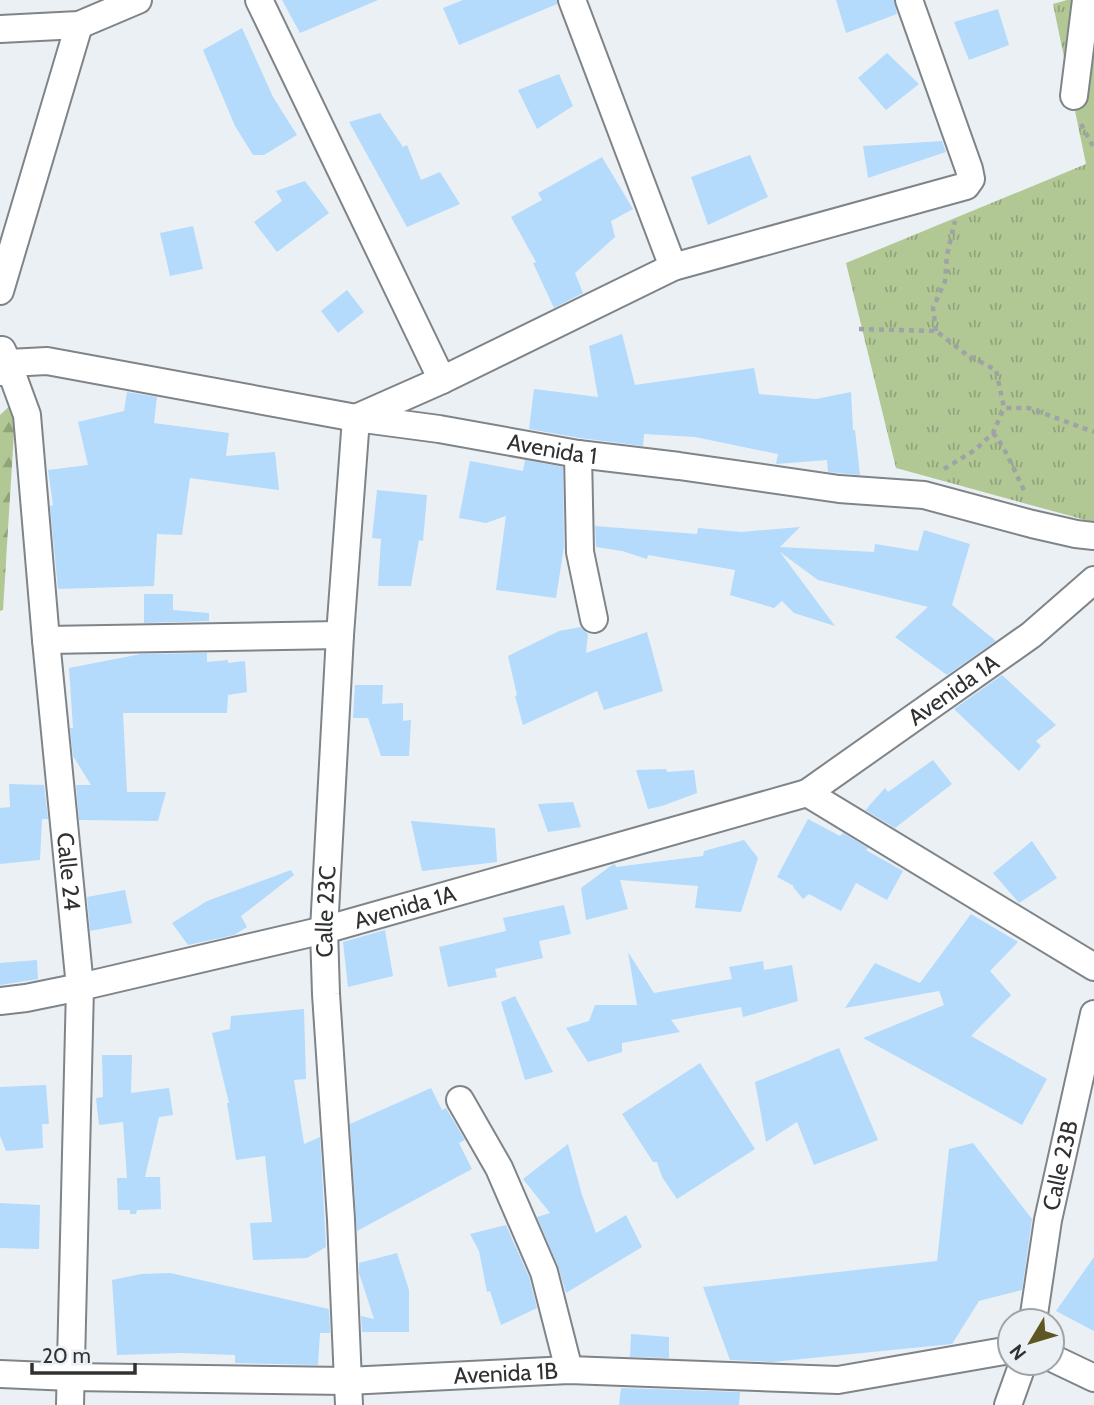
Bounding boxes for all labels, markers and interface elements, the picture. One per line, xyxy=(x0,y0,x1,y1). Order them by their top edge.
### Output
street label: Avenida 1 xyxy=(505,428,599,470)
street label: Avenida 1A xyxy=(903,648,1004,731)
street label: Calle 24 xyxy=(51,831,86,912)
street label: Calle 23C xyxy=(310,865,341,958)
street label: Avenida 1A xyxy=(351,879,459,935)
street label: Calle 23B xyxy=(1037,1118,1084,1213)
north arrow xyxy=(996,1307,1066,1377)
scale bar xyxy=(32,1332,135,1376)
text: N xyxy=(1005,1340,1031,1365)
text: 20 m xyxy=(42,1343,91,1368)
street label: Avenida 1B xyxy=(453,1357,559,1390)

